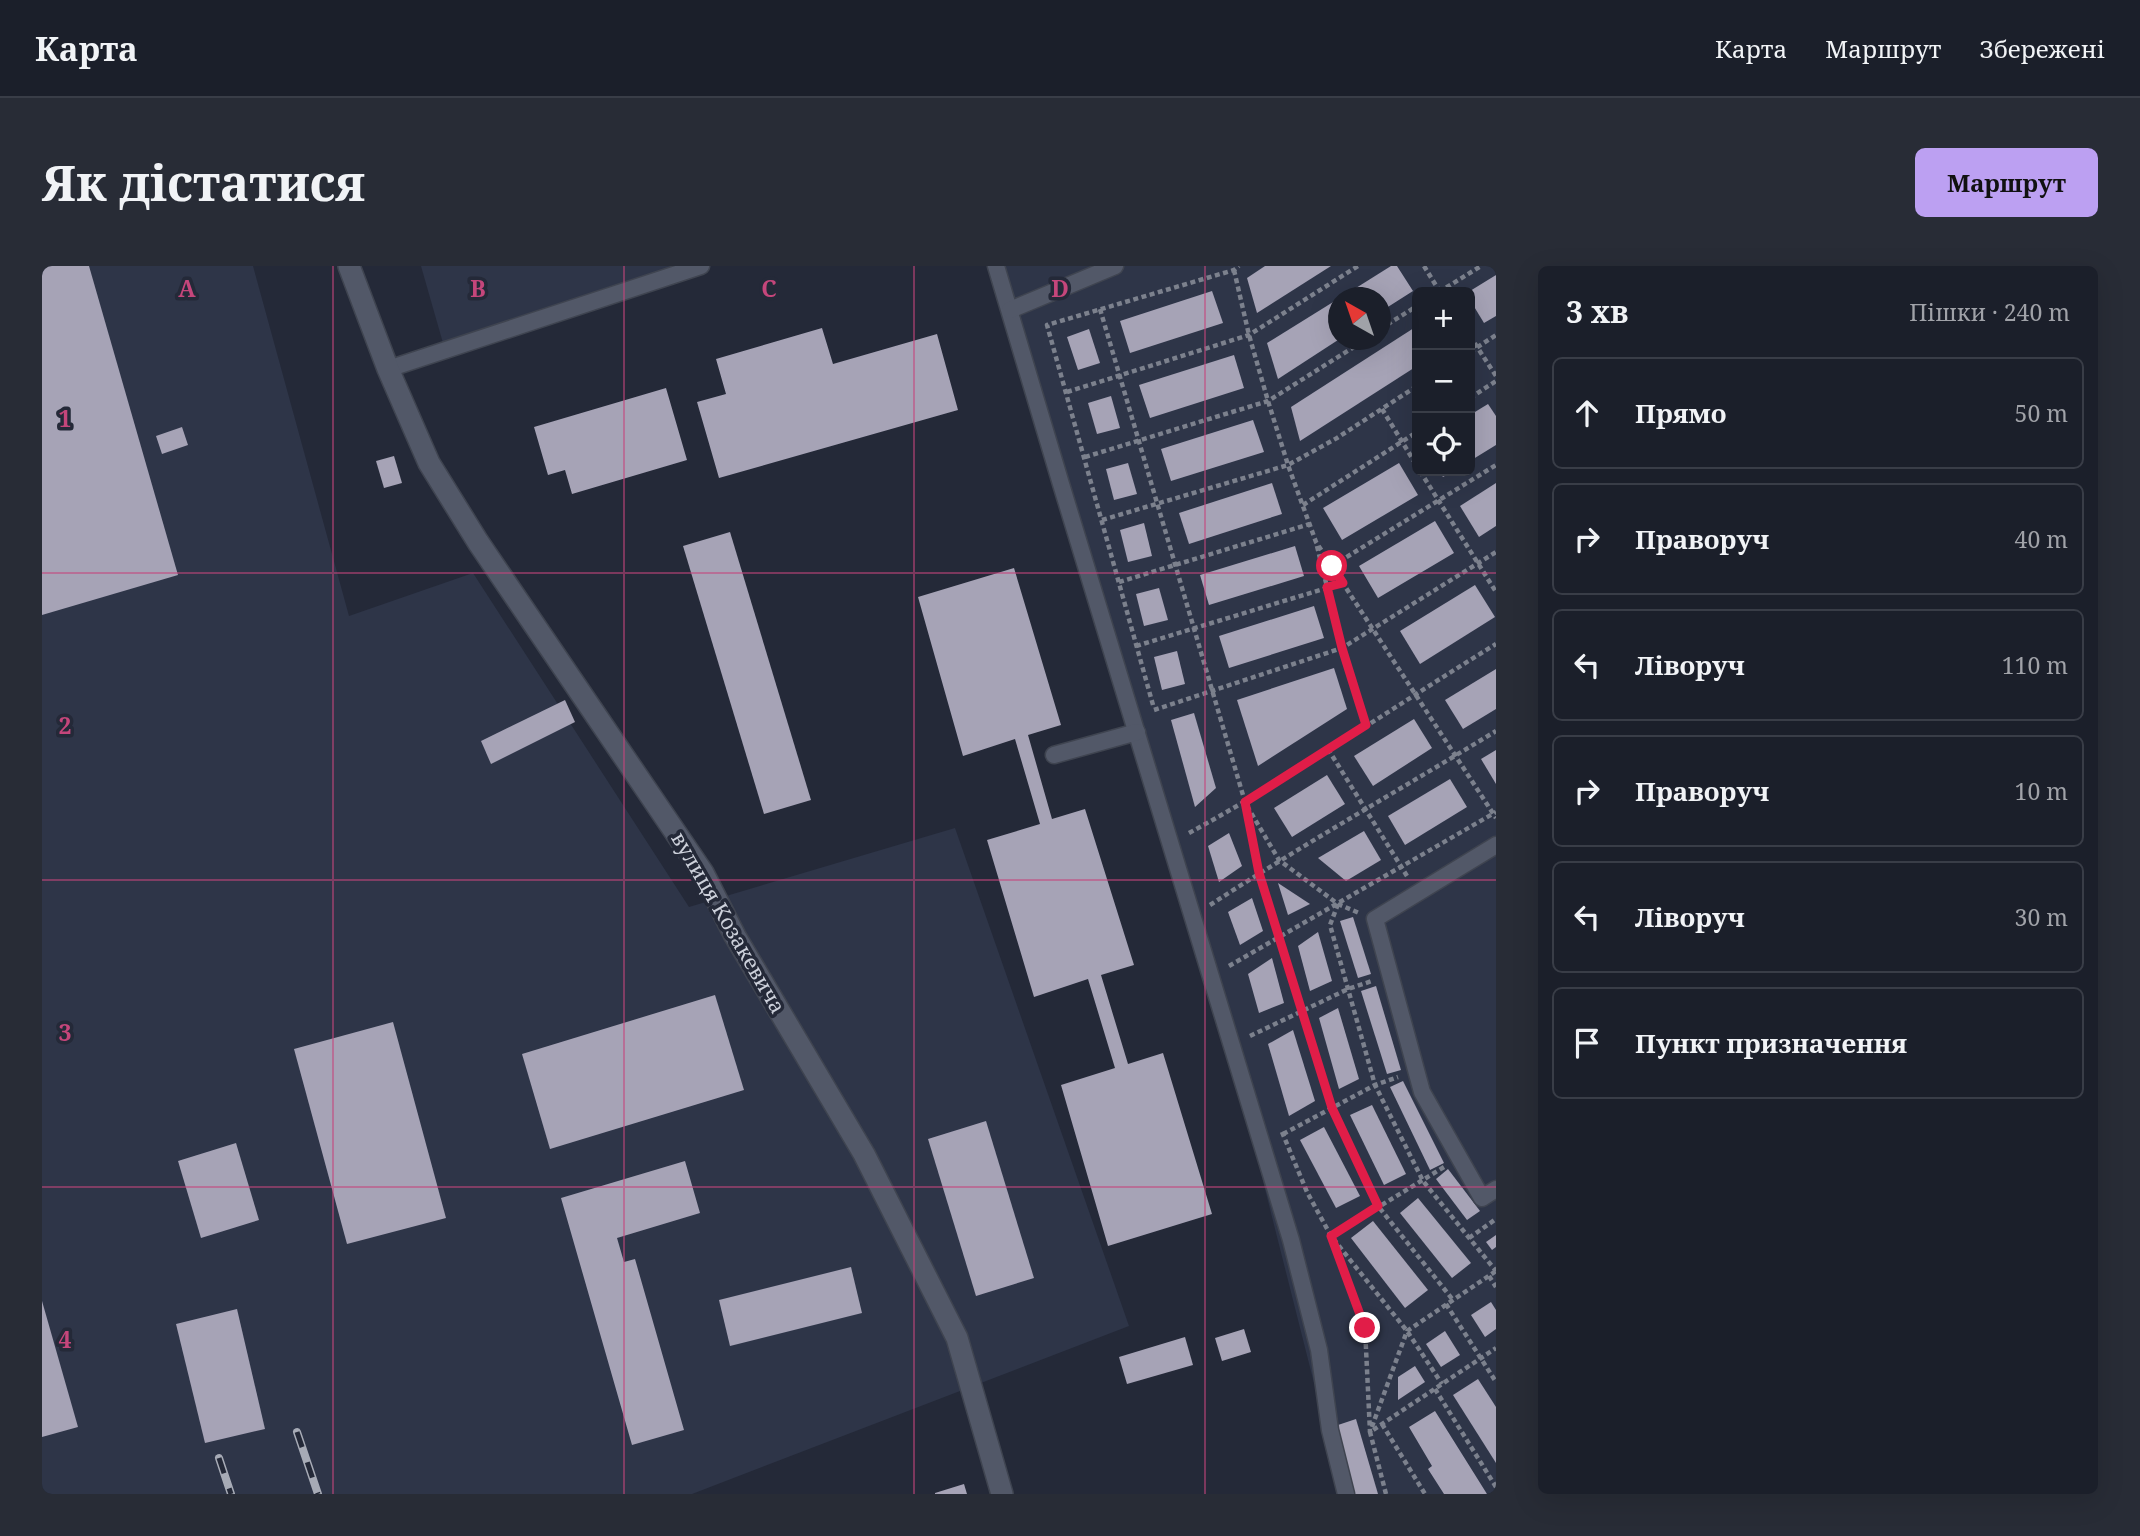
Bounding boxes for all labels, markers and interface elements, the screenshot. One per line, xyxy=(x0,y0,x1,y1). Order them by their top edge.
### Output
text: Карта xyxy=(35,26,138,71)
text: Карта xyxy=(1715,32,1787,65)
text: Маршрут xyxy=(1825,32,1941,65)
text: Збережені xyxy=(1979,32,2105,65)
button: Маршрут xyxy=(1915,148,2098,217)
text: Як дістатися xyxy=(42,149,365,215)
text: A xyxy=(178,272,196,304)
text: B xyxy=(470,272,486,304)
text: C xyxy=(761,272,777,304)
text: D xyxy=(1051,272,1069,304)
north arrow xyxy=(1328,287,1391,350)
map controls xyxy=(1412,287,1475,476)
button: + xyxy=(1412,287,1475,350)
text: 3 хв xyxy=(1566,291,1628,332)
text: Пішки · 240 m xyxy=(1909,296,2070,328)
button: − xyxy=(1412,350,1475,413)
icon: ahead xyxy=(1568,394,1606,432)
text: Прямо xyxy=(1635,395,1726,431)
text: 50 m xyxy=(2015,397,2068,429)
text: 1 xyxy=(59,402,72,434)
button: locate xyxy=(1412,413,1475,476)
icon: right xyxy=(1568,520,1606,558)
text: Праворуч xyxy=(1635,521,1769,557)
text: 40 m xyxy=(2015,523,2068,555)
route start xyxy=(1316,550,1347,581)
icon: left xyxy=(1568,646,1606,684)
text: Ліворуч xyxy=(1635,647,1745,683)
text: 110 m xyxy=(2002,649,2068,681)
text: 2 xyxy=(59,709,72,741)
icon: right xyxy=(1568,772,1606,810)
text: Праворуч xyxy=(1635,773,1769,809)
text: 10 m xyxy=(2015,775,2068,807)
street label: вулиця Козакевича xyxy=(665,827,792,1018)
icon: left xyxy=(1568,898,1606,936)
text: Ліворуч xyxy=(1635,899,1745,935)
text: 30 m xyxy=(2015,901,2068,933)
text: 3 xyxy=(59,1016,72,1048)
icon: arrive xyxy=(1568,1024,1606,1062)
text: Пункт призначення xyxy=(1635,1025,1907,1061)
route end xyxy=(1349,1312,1380,1343)
text: 4 xyxy=(59,1323,72,1355)

